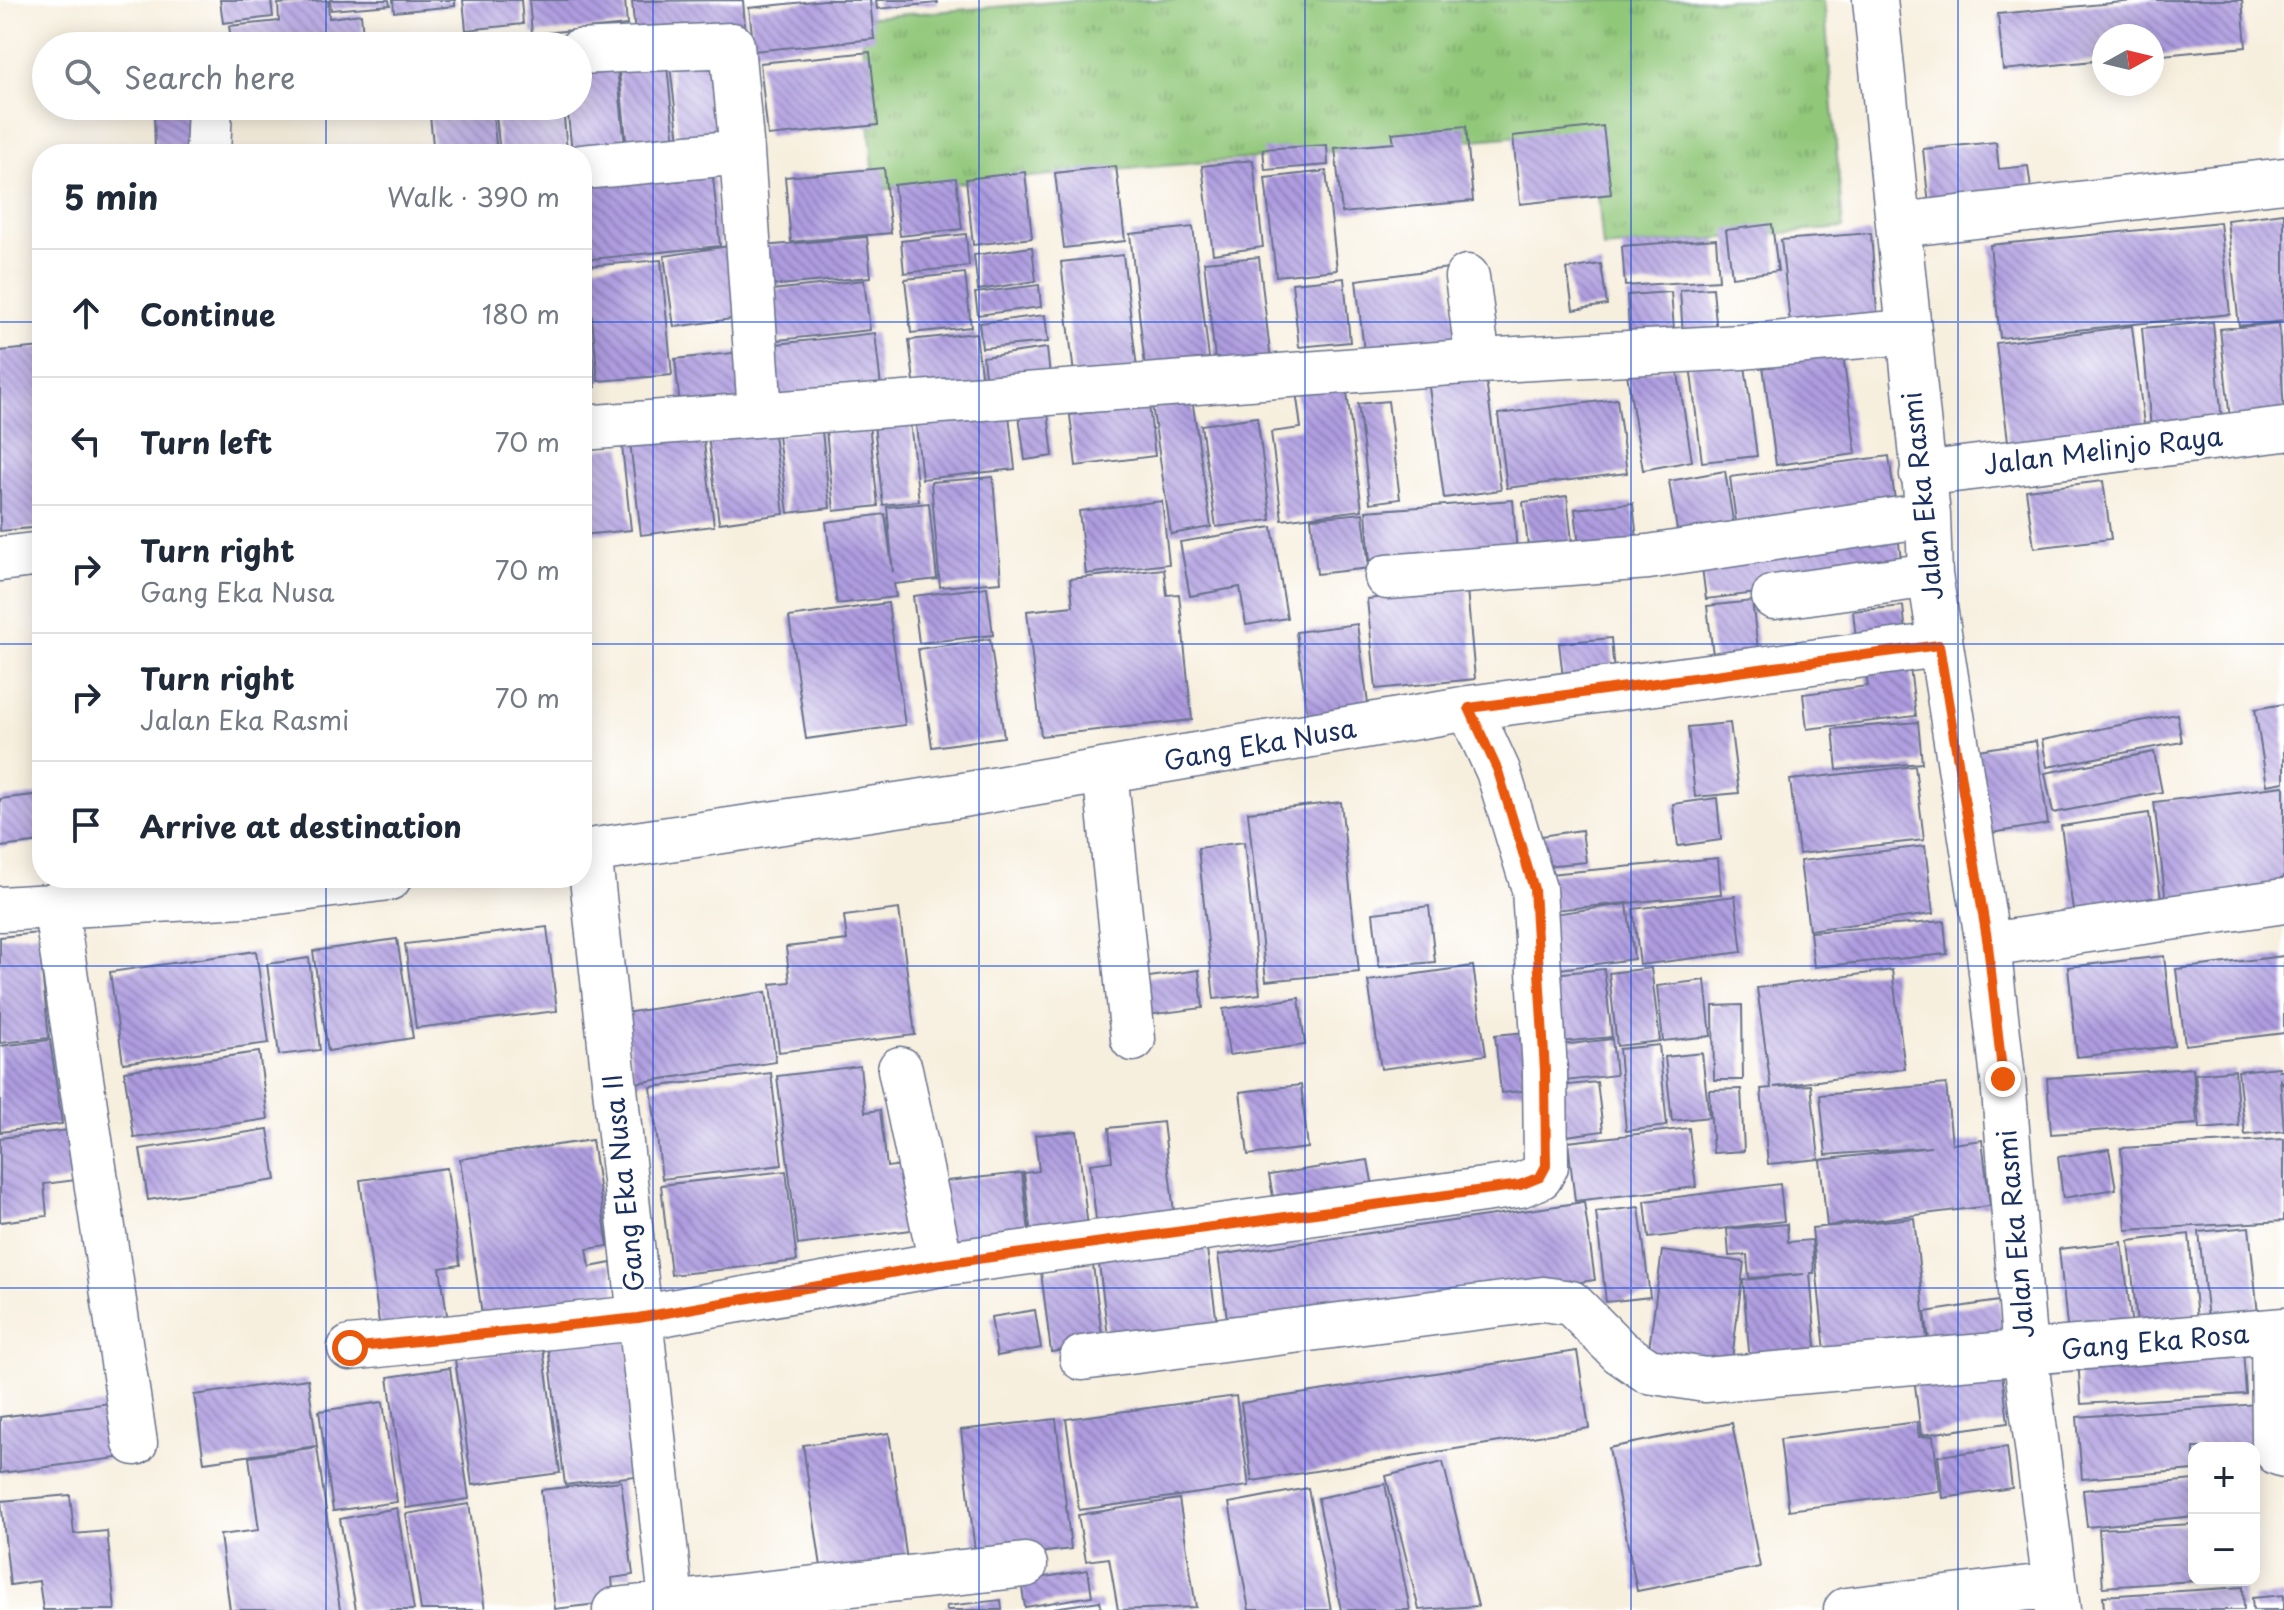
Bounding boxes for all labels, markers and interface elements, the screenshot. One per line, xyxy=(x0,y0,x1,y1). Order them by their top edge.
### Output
north arrow xyxy=(2092,24,2164,96)
search box xyxy=(32,32,592,120)
icon: search xyxy=(60,54,104,98)
text: Search here xyxy=(124,54,296,99)
text: 5 min xyxy=(64,170,158,222)
text: Walk · 390 m xyxy=(387,177,560,216)
icon: ahead xyxy=(64,291,108,335)
text: Continue xyxy=(140,291,275,336)
text: 180 m xyxy=(482,294,560,333)
street label: Jalan Eka Rasmi xyxy=(1891,390,1952,602)
street label: Jalan Melinjo Raya xyxy=(1981,415,2225,484)
icon: left xyxy=(64,419,108,463)
text: Turn left xyxy=(140,419,272,464)
text: 70 m xyxy=(495,422,560,461)
text: Turn right xyxy=(140,527,295,572)
icon: right xyxy=(64,547,108,591)
text: 70 m xyxy=(495,550,560,589)
text: Gang Eka Nusa xyxy=(140,572,335,611)
text: Turn right xyxy=(140,655,295,700)
icon: right xyxy=(64,675,108,719)
text: 70 m xyxy=(495,678,560,717)
text: Jalan Eka Rasmi xyxy=(140,700,349,739)
street label: Gang Eka Nusa xyxy=(1161,707,1360,780)
icon: arrive xyxy=(64,803,108,847)
text: Arrive at destination xyxy=(140,803,462,848)
route end xyxy=(1985,1061,2021,1097)
street label: Gang Eka Nusa II xyxy=(592,1073,653,1294)
street label: Jalan Eka Rasmi xyxy=(1986,1128,2043,1340)
street label: Gang Eka Rosa xyxy=(2059,1313,2251,1368)
route start xyxy=(332,1330,368,1366)
map controls xyxy=(2188,1442,2260,1586)
button: + xyxy=(2188,1442,2260,1514)
button: − xyxy=(2188,1514,2260,1586)

